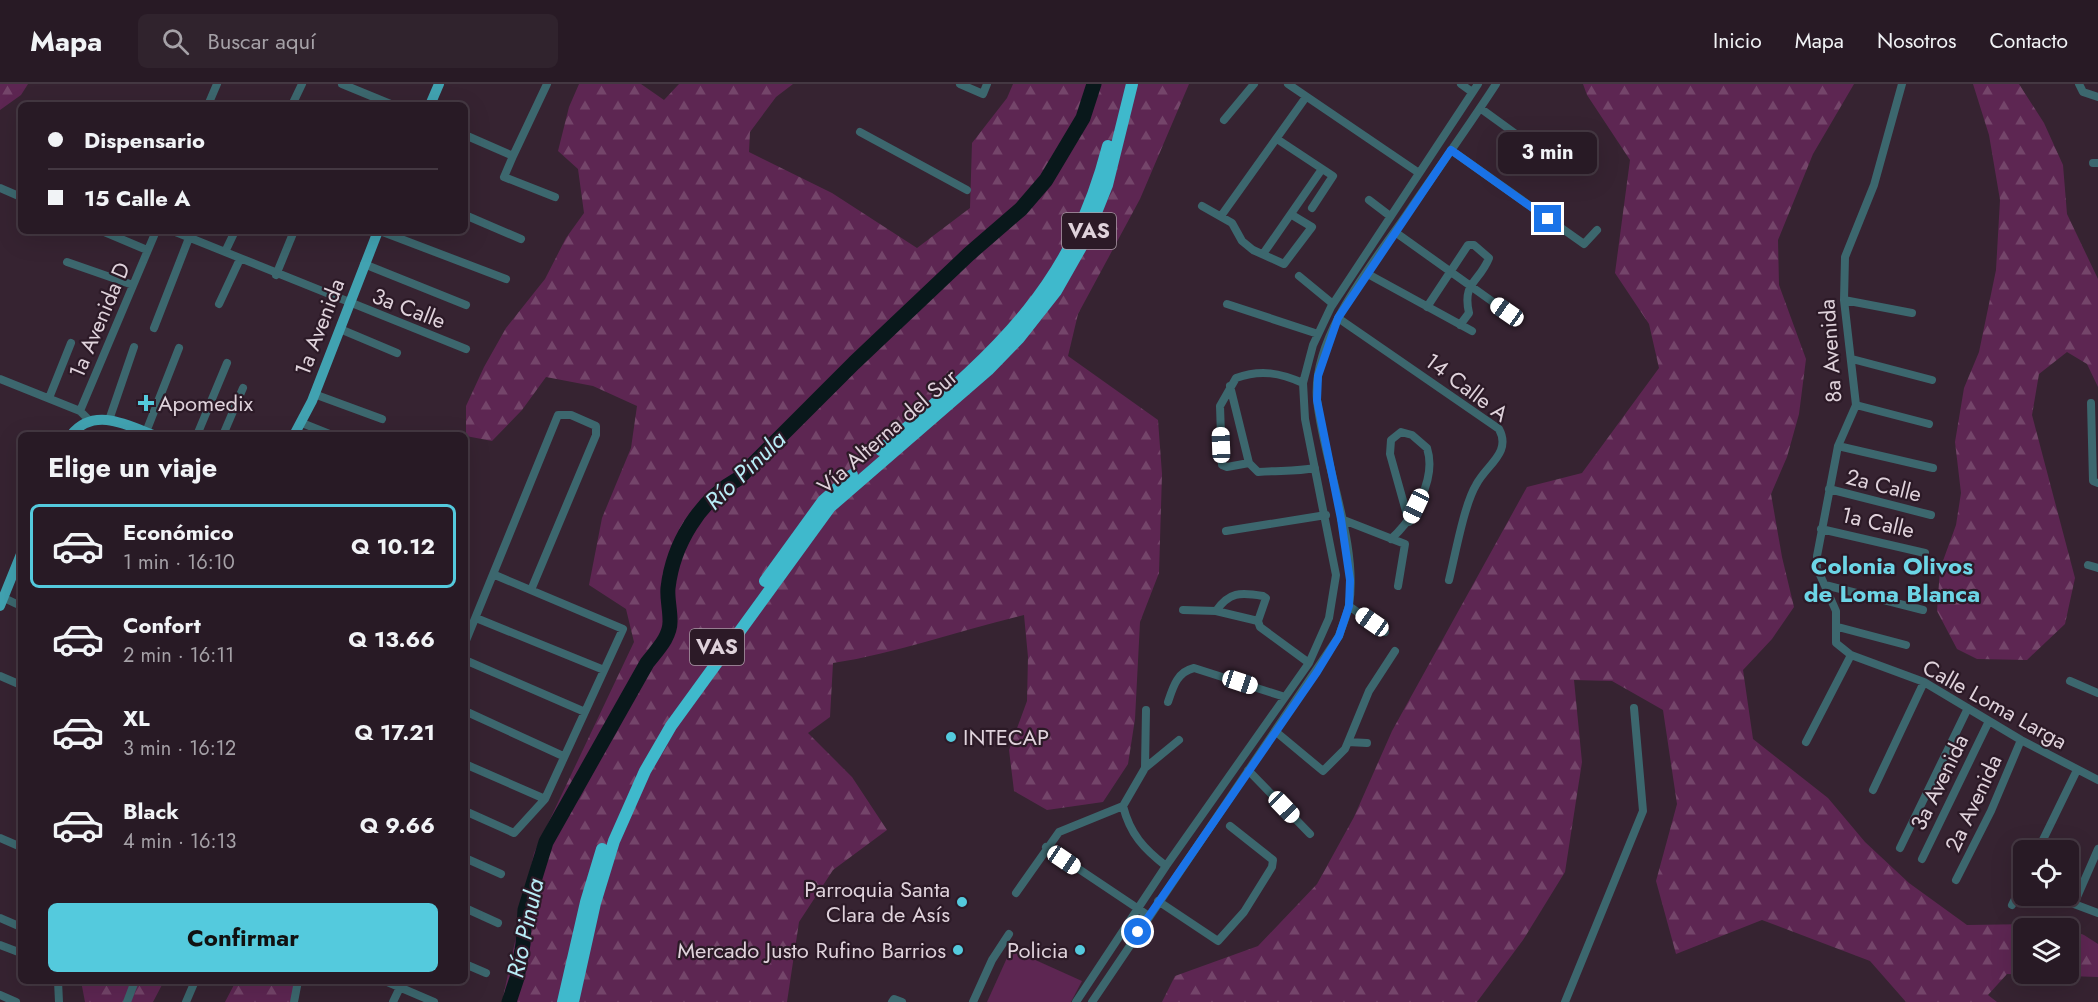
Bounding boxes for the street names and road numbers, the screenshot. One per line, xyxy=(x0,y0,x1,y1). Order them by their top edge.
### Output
road number: VAS xyxy=(1062,213,1116,249)
street label: 1a Avenida D xyxy=(60,257,138,383)
street label: 1a Avenida xyxy=(286,274,352,380)
street label: 3a Calle xyxy=(368,279,450,337)
street label: 8a Avenida xyxy=(1810,298,1850,404)
street label: 14 Calle A xyxy=(1418,345,1516,429)
street label: Vía Alterna del Sur xyxy=(810,361,964,501)
street label: 2a Calle xyxy=(1843,460,1925,510)
street label: 1a Calle xyxy=(1838,498,1918,546)
road number: VAS xyxy=(690,629,744,665)
street label: Calle Loma Larga xyxy=(1917,651,2073,757)
street label: 3a Avenida xyxy=(1902,728,1976,836)
street label: 2a Avenida xyxy=(1936,749,2010,857)

